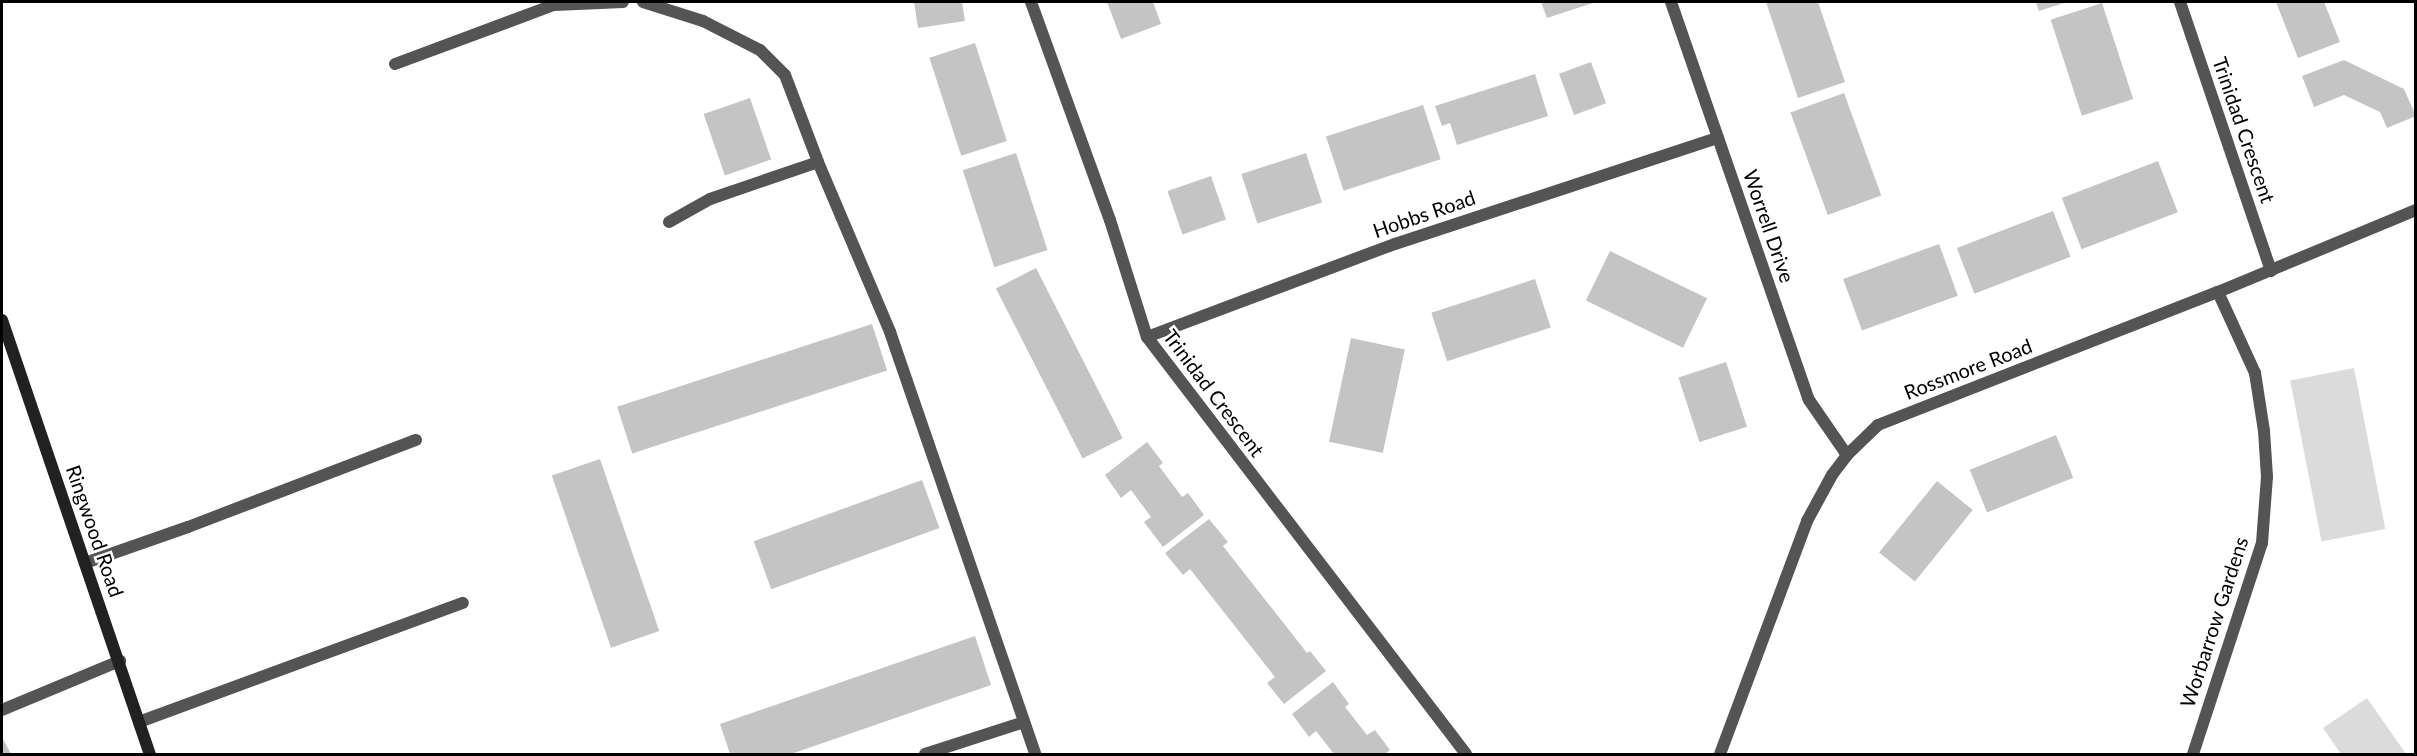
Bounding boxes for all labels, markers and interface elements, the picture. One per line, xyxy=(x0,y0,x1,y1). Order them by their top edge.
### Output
street label: Trinidad Crescent xyxy=(2208,54,2280,206)
street label: Worrell Drive xyxy=(1738,166,1800,286)
street label: Hobbs Road xyxy=(1370,185,1478,243)
street label: Trinidad Crescent xyxy=(1158,325,1270,461)
street label: Rossmore Road xyxy=(1901,334,2035,404)
street label: Ringwood Road xyxy=(61,462,129,600)
street label: Worbarrow Gardens xyxy=(2175,533,2253,711)

